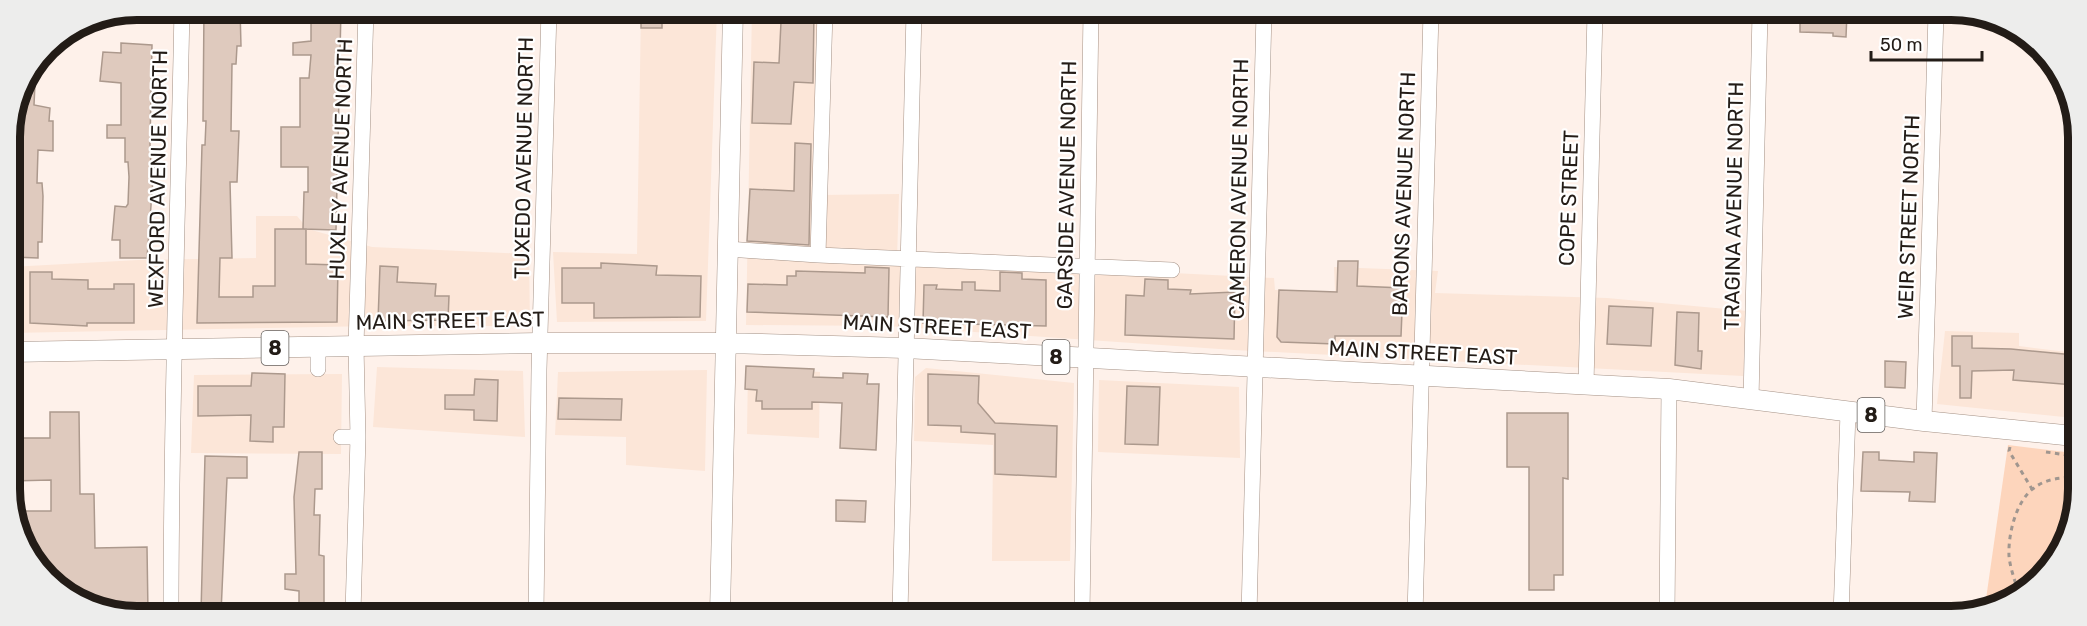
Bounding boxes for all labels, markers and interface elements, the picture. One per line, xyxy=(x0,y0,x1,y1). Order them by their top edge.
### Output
scale bar xyxy=(1871,24,1982,62)
text: 50 m xyxy=(1880,34,1923,56)
street label: TUXEDO AVENUE NORTH xyxy=(509,37,538,279)
street label: HUXLEY AVENUE NORTH xyxy=(324,38,357,280)
street label: WEXFORD AVENUE NORTH xyxy=(143,50,172,308)
street label: CAMERON AVENUE NORTH xyxy=(1224,58,1253,320)
street label: GARSIDE AVENUE NORTH xyxy=(1052,60,1081,310)
street label: BARONS AVENUE NORTH xyxy=(1387,71,1420,317)
street label: TRAGINA AVENUE NORTH xyxy=(1719,81,1748,331)
street label: WEIR STREET NORTH xyxy=(1892,114,1925,320)
street label: COPE STREET xyxy=(1554,130,1583,266)
street label: MAIN STREET EAST xyxy=(355,306,545,335)
street label: MAIN STREET EAST xyxy=(842,309,1032,344)
road number: 8 xyxy=(262,331,288,365)
street label: MAIN STREET EAST xyxy=(1328,335,1518,370)
road number: 8 xyxy=(1042,340,1070,374)
road number: 8 xyxy=(1858,398,1884,432)

